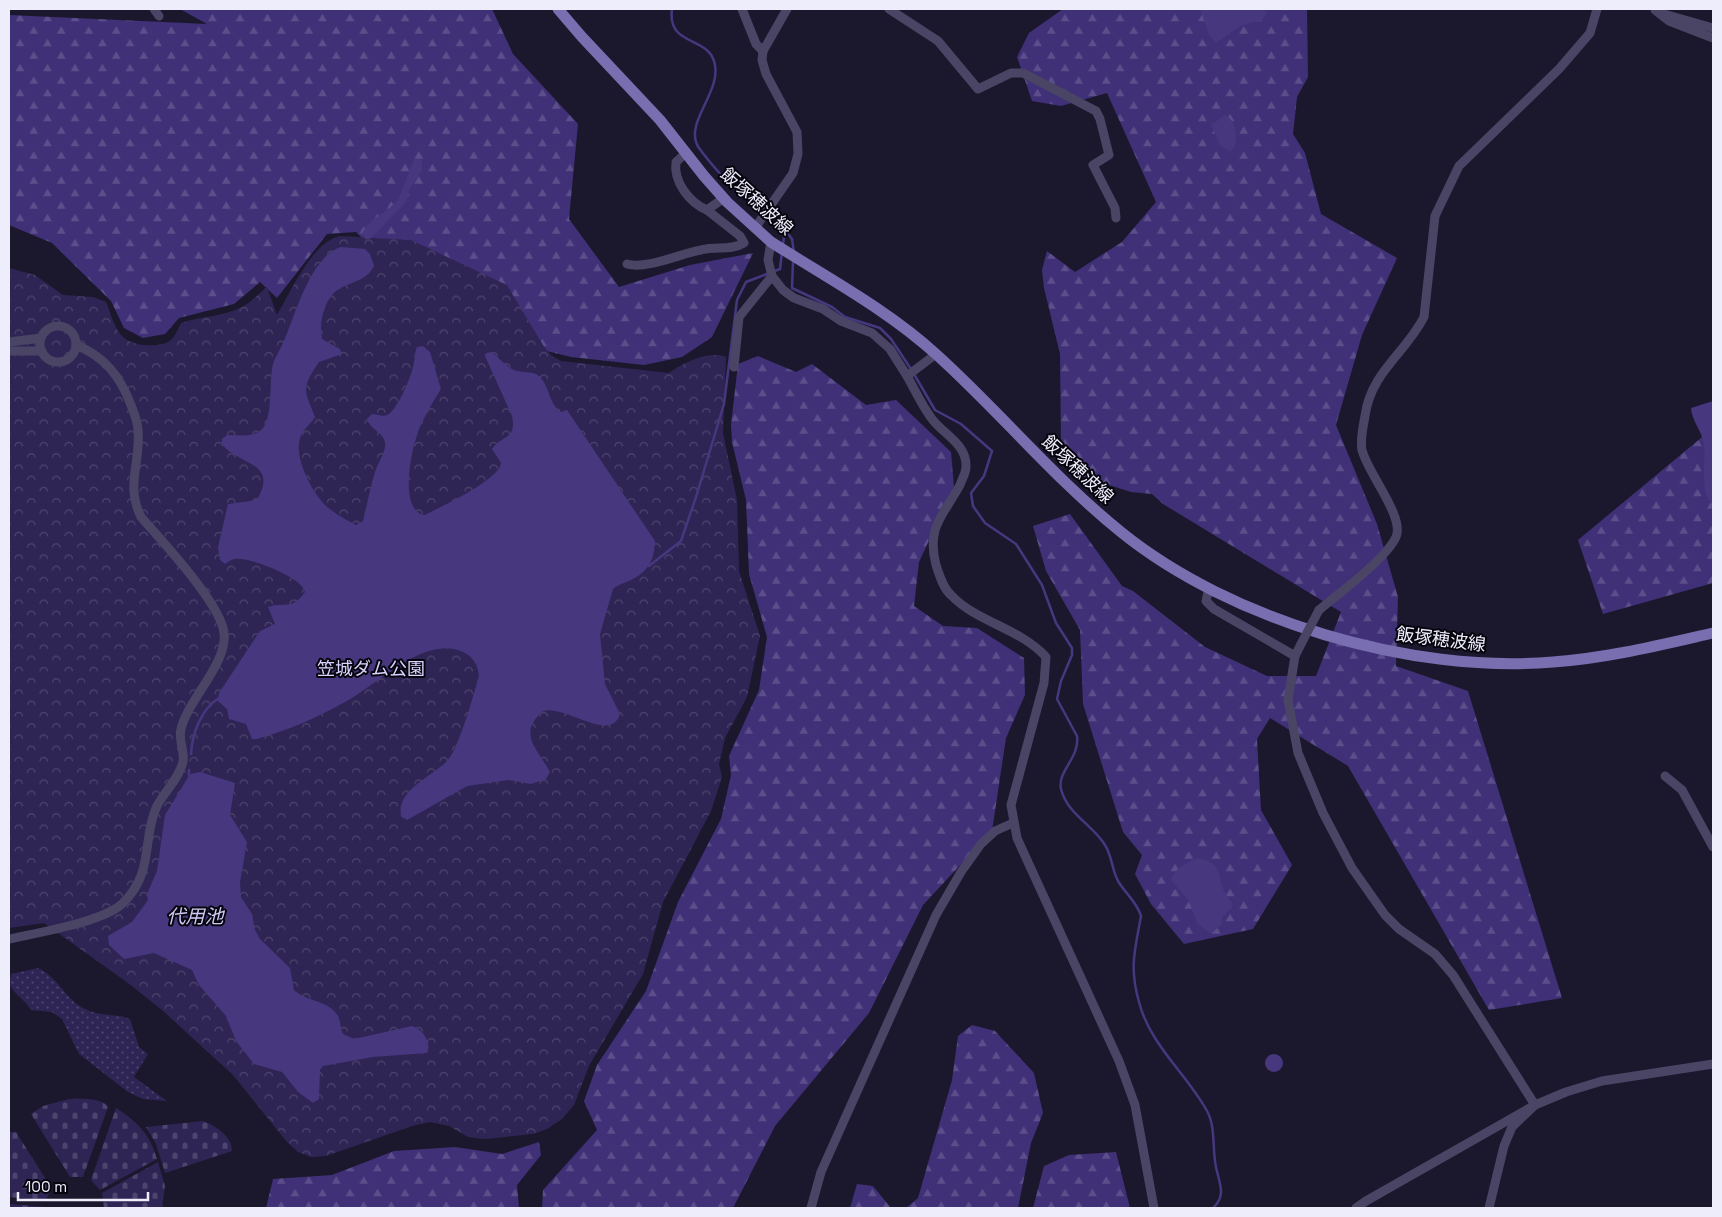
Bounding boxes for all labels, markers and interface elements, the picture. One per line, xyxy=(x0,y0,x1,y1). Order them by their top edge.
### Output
street label: 飯塚穂波線 xyxy=(716,162,798,240)
street label: 飯塚穂波線 xyxy=(1037,430,1119,508)
street label: 飯塚穂波線 xyxy=(1395,622,1487,656)
park label: 笠城ダム公園 xyxy=(317,657,425,680)
water label: 代用池 xyxy=(166,904,225,929)
scale bar xyxy=(18,1170,148,1202)
text: 100 m xyxy=(25,1177,67,1196)

